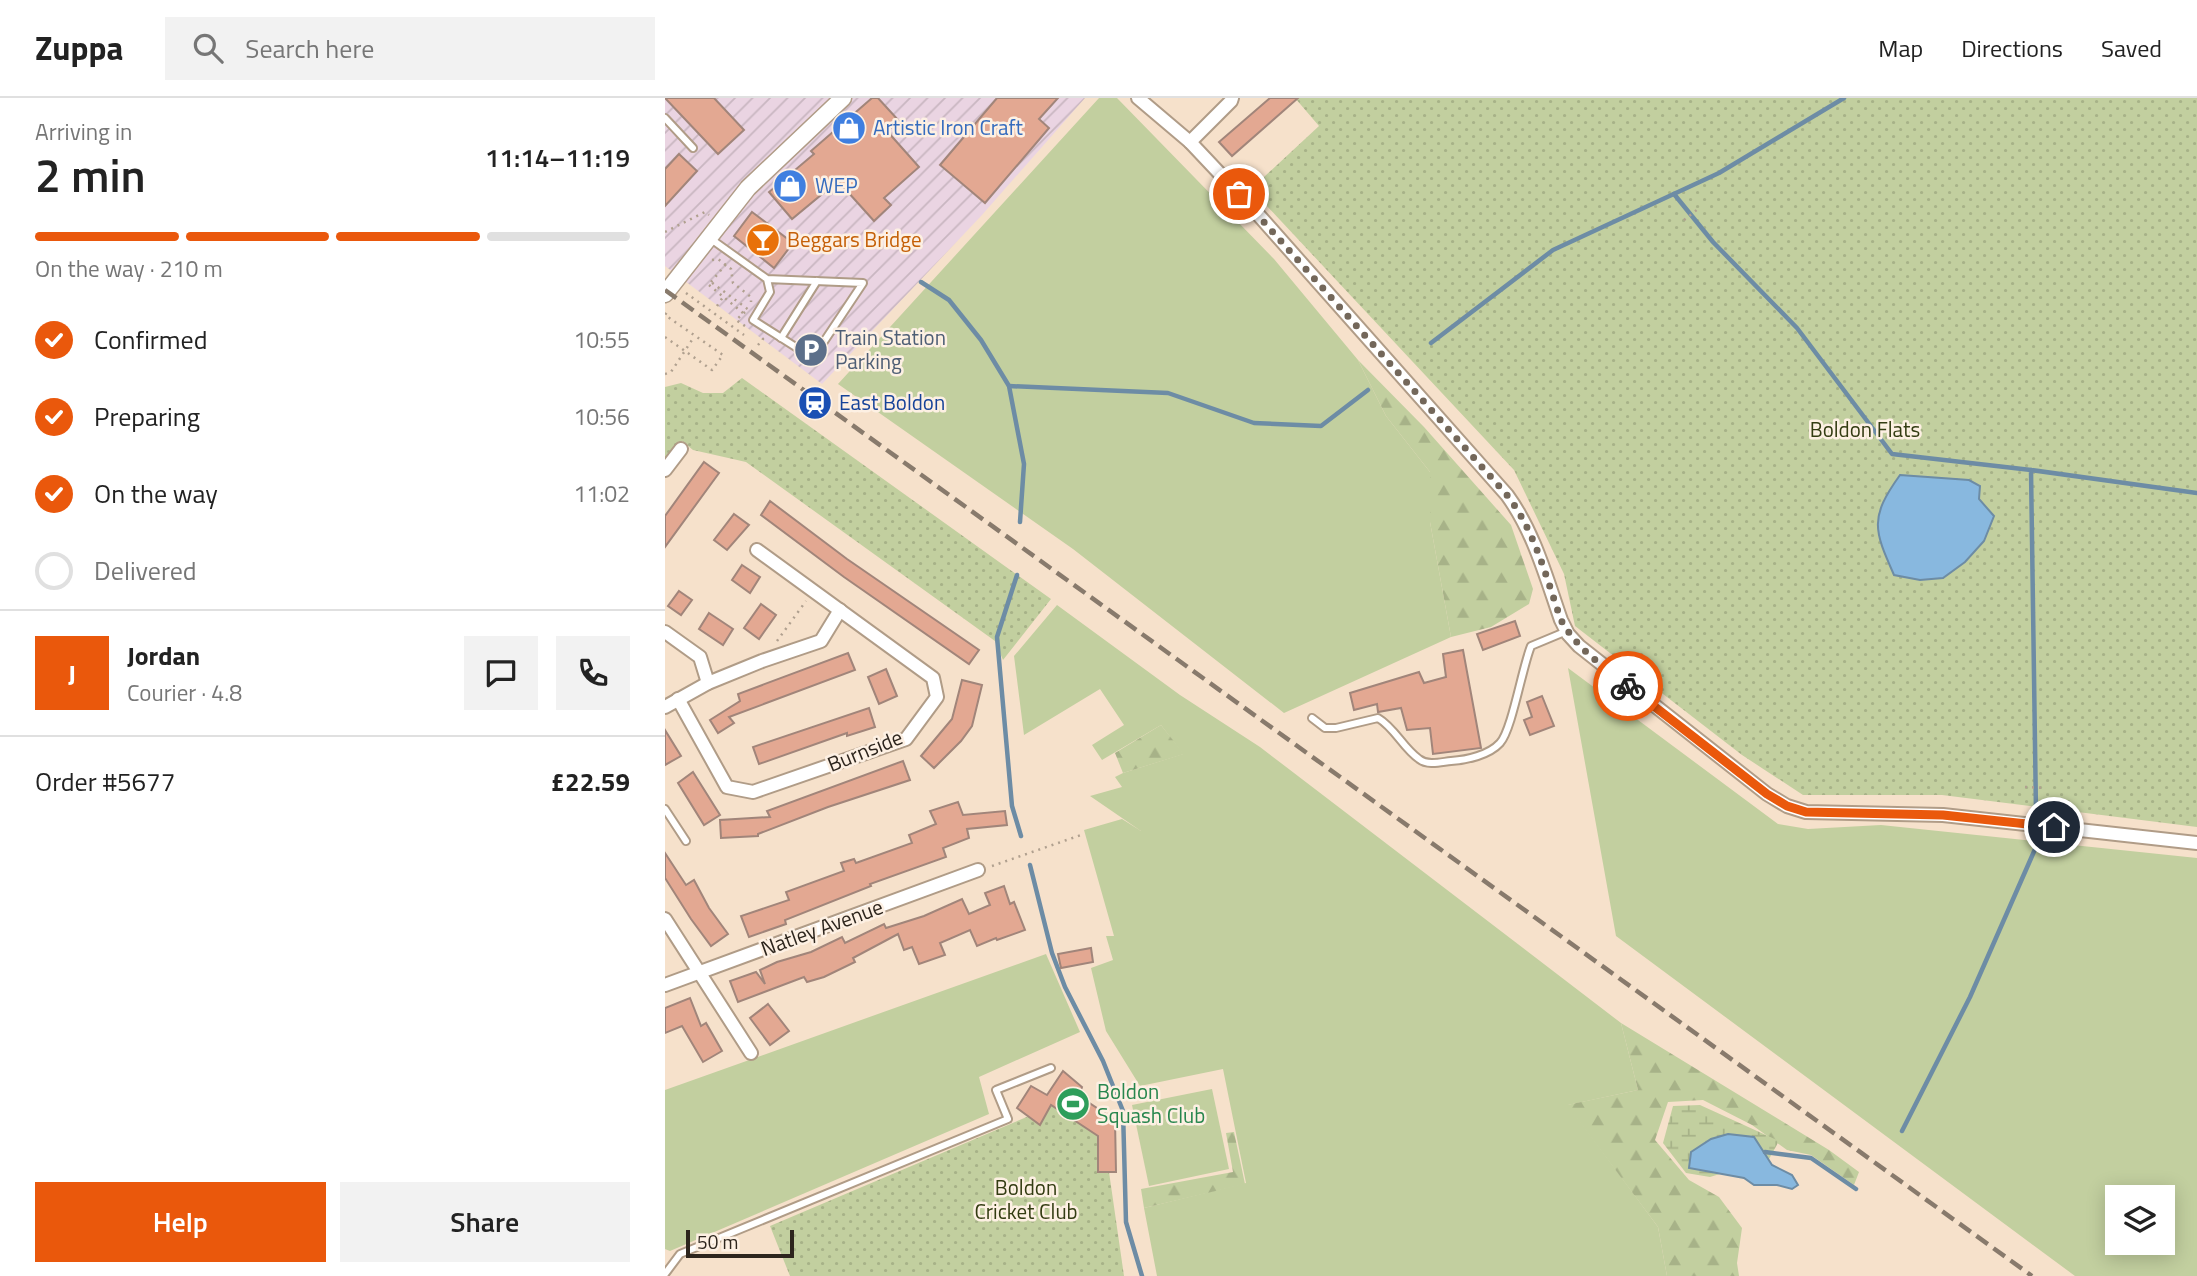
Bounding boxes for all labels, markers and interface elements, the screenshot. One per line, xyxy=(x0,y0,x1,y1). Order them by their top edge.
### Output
search box xyxy=(165,17,655,80)
text: Zuppa xyxy=(35,23,123,73)
icon: search xyxy=(189,29,227,67)
text: Search here xyxy=(245,29,374,68)
text: Map xyxy=(1878,30,1923,66)
text: Directions xyxy=(1961,30,2063,66)
text: Saved xyxy=(2101,30,2162,66)
shop icon: Artistic Iron Craft xyxy=(830,109,868,147)
place label: Artistic Iron Craft xyxy=(873,111,1024,143)
text: Arriving in xyxy=(35,114,132,149)
text: 11:14–11:19 xyxy=(485,138,630,177)
text: 2 min xyxy=(35,140,146,210)
pin xyxy=(1209,164,1269,224)
shop icon: WEP xyxy=(771,167,809,205)
place label: WEP xyxy=(815,169,858,201)
icon: bag xyxy=(1220,175,1258,213)
bar icon: Beggars Bridge xyxy=(744,221,782,259)
place label: Beggars Bridge xyxy=(787,223,922,255)
text: On the way · 210 m xyxy=(35,251,223,286)
text: Confirmed xyxy=(94,320,208,359)
icon: check xyxy=(35,321,73,359)
place label: Train Station Parking xyxy=(835,321,946,377)
text: 10:55 xyxy=(573,322,630,357)
parking icon: Train Station Parking xyxy=(792,331,830,369)
station icon: East Boldon xyxy=(796,384,834,422)
place label: East Boldon xyxy=(839,386,945,418)
text: Preparing xyxy=(94,397,200,436)
icon: check xyxy=(35,398,73,436)
text: 10:56 xyxy=(573,399,630,434)
park label: Boldon Flats xyxy=(1810,413,1920,445)
text: On the way xyxy=(94,474,218,513)
icon: check xyxy=(35,475,73,513)
text: 11:02 xyxy=(573,476,630,511)
text: Delivered xyxy=(94,551,197,590)
text: Jordan xyxy=(127,636,200,675)
button: chat xyxy=(464,636,538,710)
button: phone xyxy=(556,636,630,710)
courier xyxy=(1593,651,1663,721)
text: J xyxy=(68,654,76,693)
icon: bike xyxy=(1609,667,1647,705)
text: Courier · 4.8 xyxy=(127,675,242,710)
street label: Burnside xyxy=(822,720,907,780)
text: Order #5677 xyxy=(35,762,175,801)
text: £22.59 xyxy=(551,762,630,801)
pin xyxy=(2024,797,2084,857)
icon: home xyxy=(2035,808,2073,846)
street label: Natley Avenue xyxy=(756,890,887,964)
place label: Boldon Squash Club xyxy=(1097,1075,1205,1131)
sports icon: Boldon Squash Club xyxy=(1054,1085,1092,1123)
park label: Boldon Cricket Club xyxy=(974,1171,1078,1227)
button: Help xyxy=(35,1182,326,1262)
button: Share xyxy=(340,1182,630,1262)
map controls xyxy=(2105,1185,2175,1255)
button: layers xyxy=(2105,1185,2175,1255)
scale bar xyxy=(686,1227,795,1259)
text: 50 m xyxy=(697,1227,738,1256)

